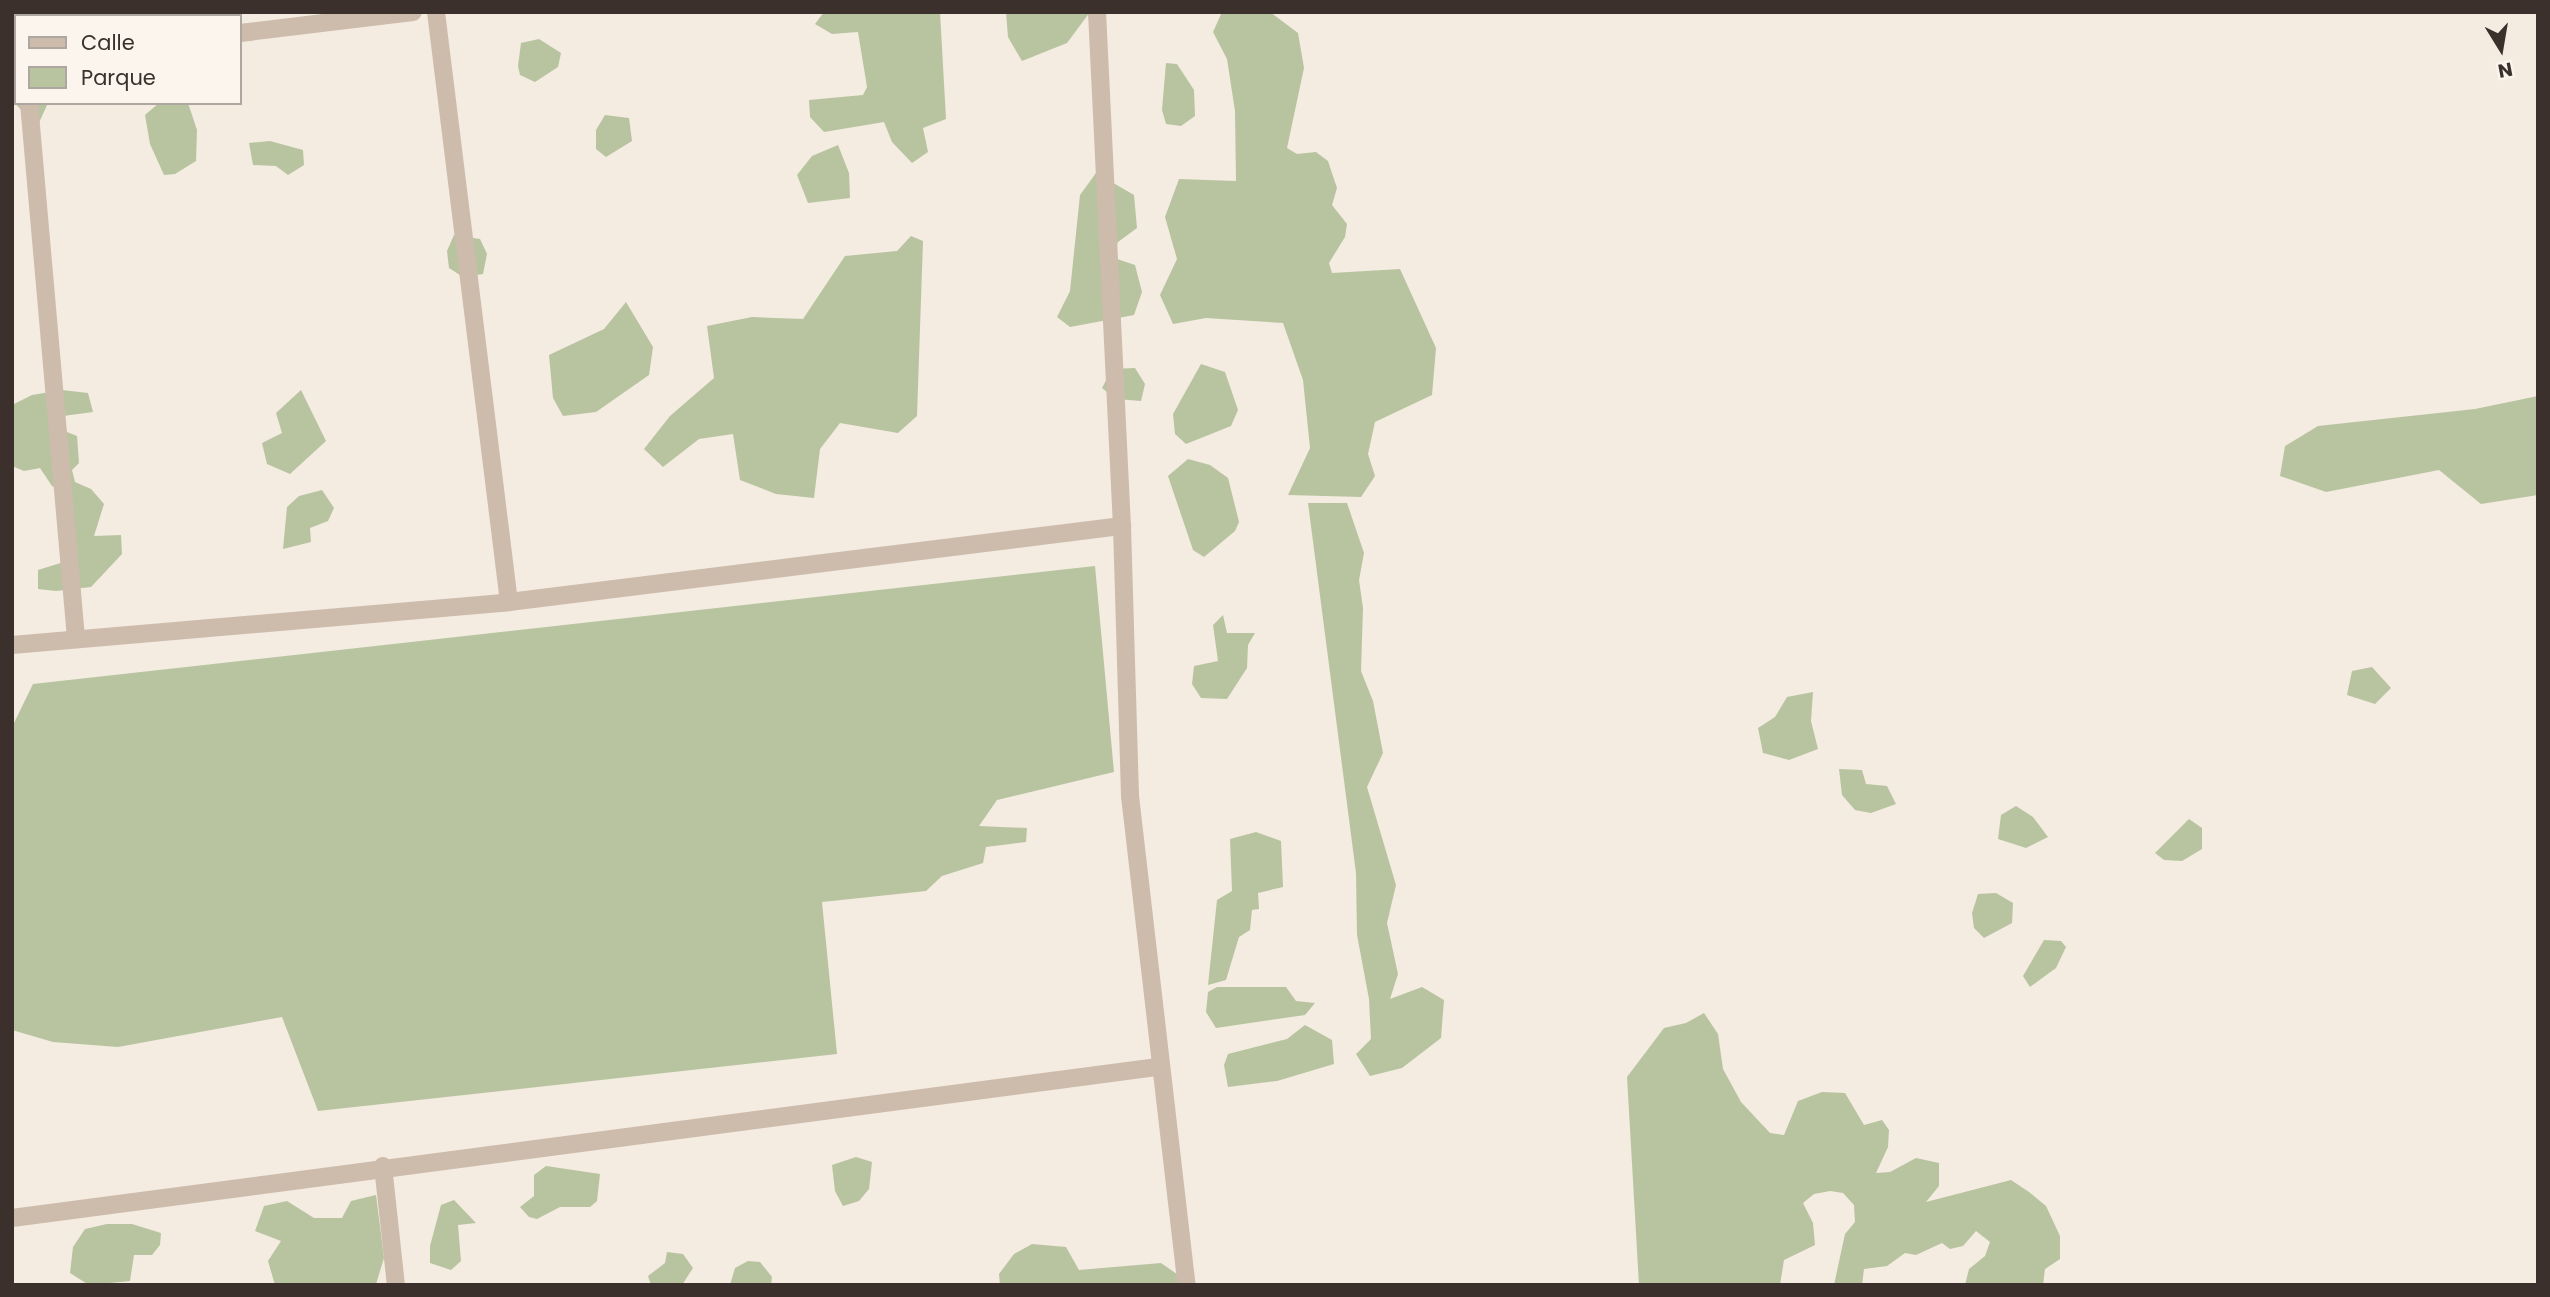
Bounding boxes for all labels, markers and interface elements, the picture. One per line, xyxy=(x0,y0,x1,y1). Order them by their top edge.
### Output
legend xyxy=(14,14,242,105)
north arrow xyxy=(2466,14,2536,84)
text: Calle xyxy=(81,28,135,57)
text: N xyxy=(2496,55,2515,85)
text: Parque xyxy=(81,63,156,92)

